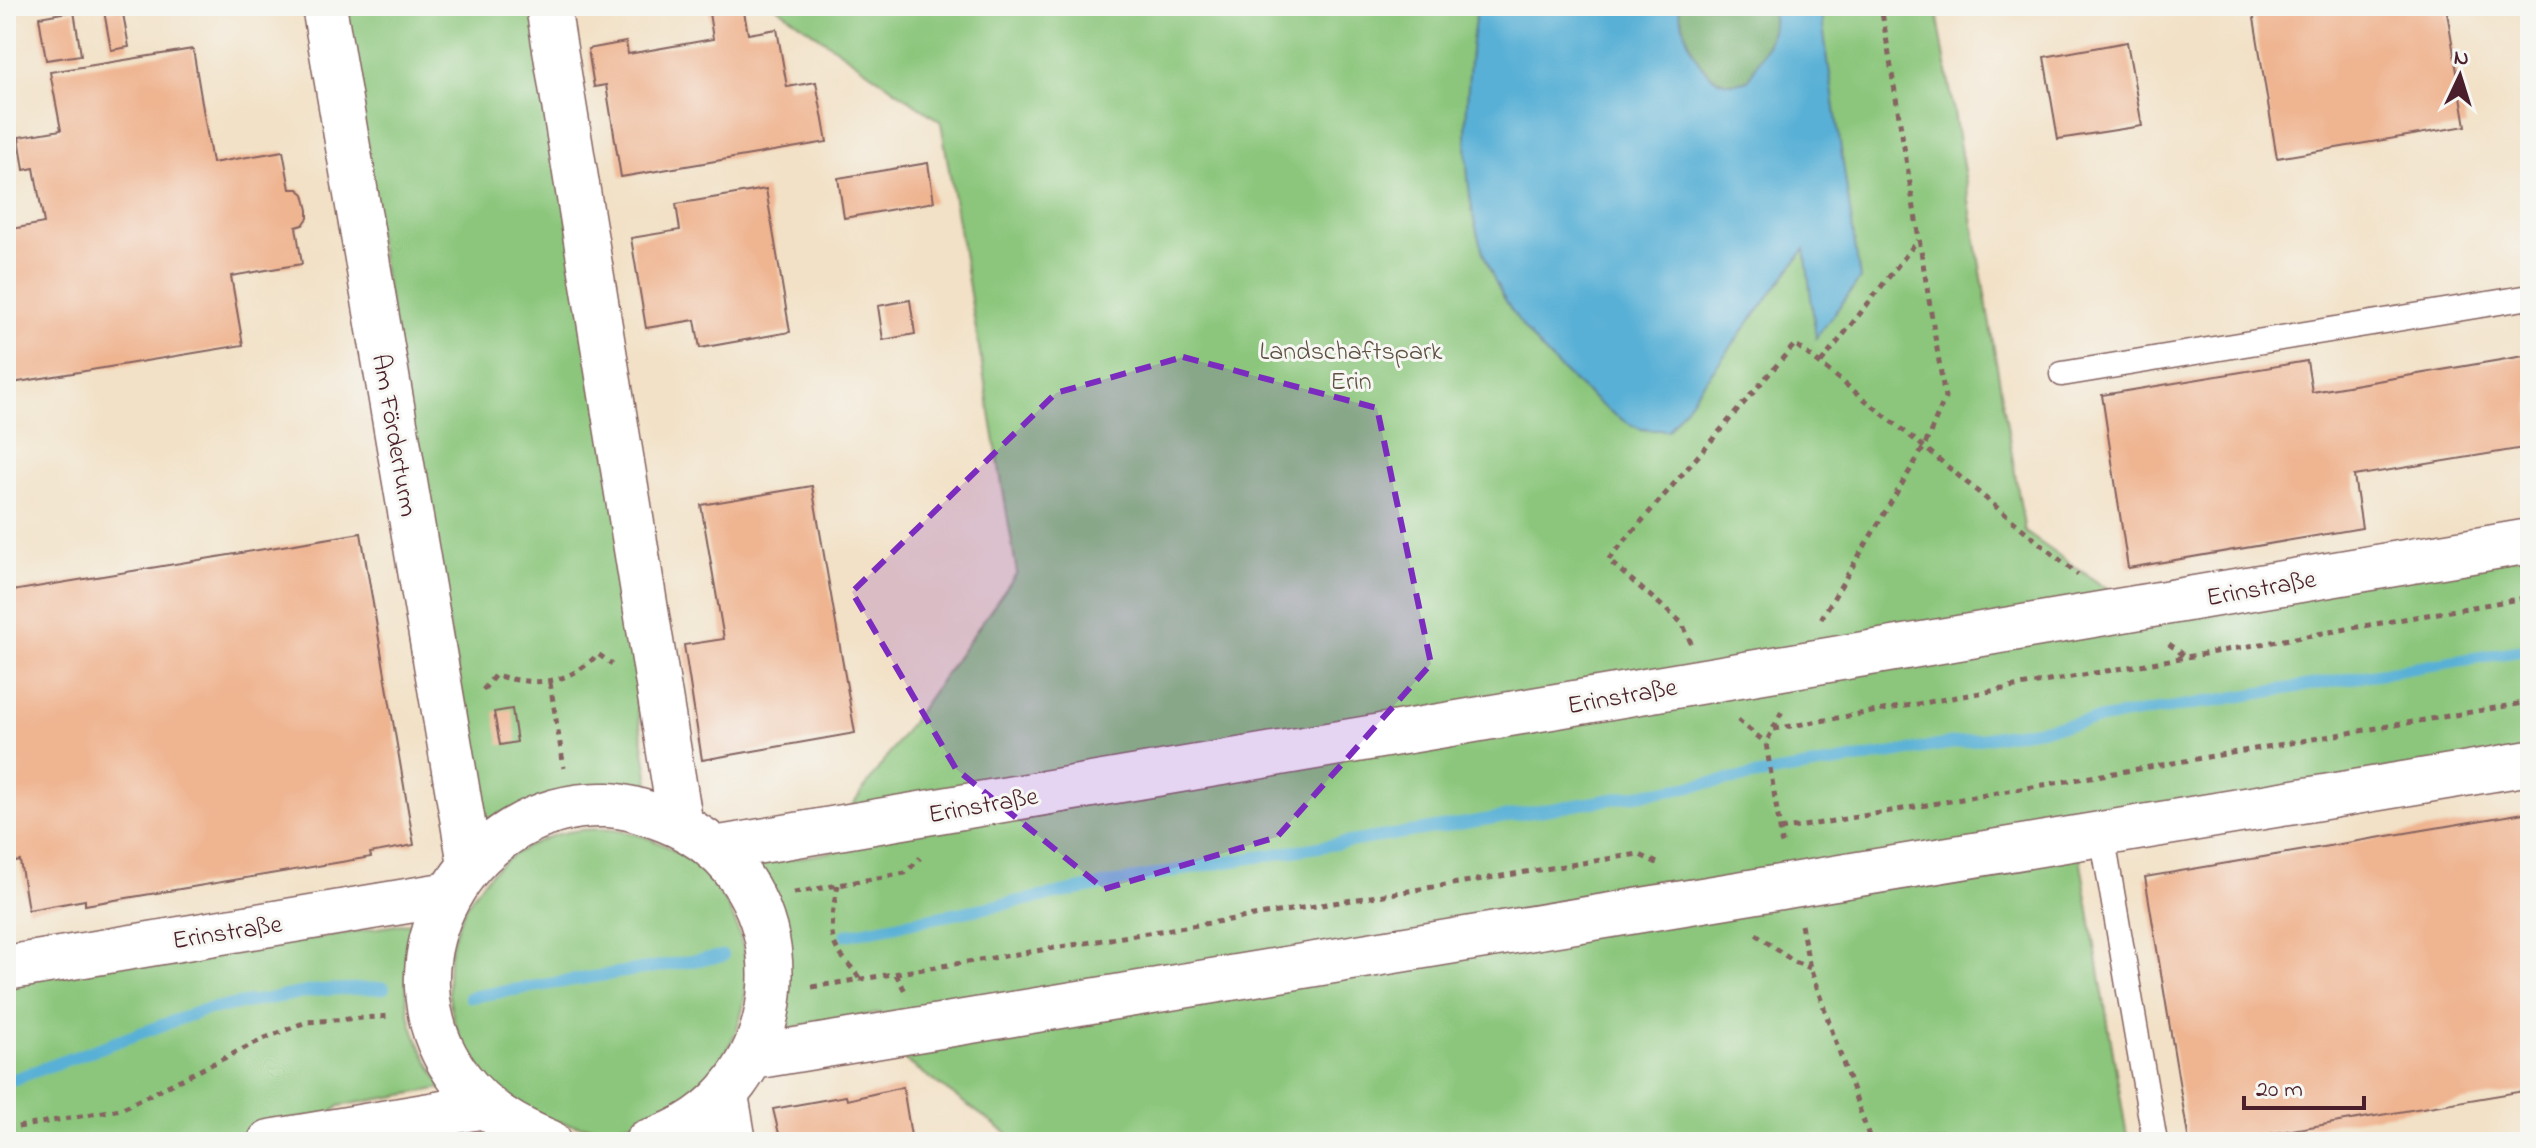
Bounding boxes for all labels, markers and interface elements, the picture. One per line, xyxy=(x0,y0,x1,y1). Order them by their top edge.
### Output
north arrow xyxy=(2420,36,2500,116)
text: N xyxy=(2453,43,2470,76)
park label: Landschaftspark Erin xyxy=(1260,334,1443,402)
street label: Am Förderturm xyxy=(360,351,426,520)
street label: Erinstraße xyxy=(2204,562,2320,618)
street label: Erinstraße xyxy=(1565,670,1681,726)
street label: Erinstraße xyxy=(926,779,1042,835)
street label: Erinstraße xyxy=(170,906,285,961)
scale bar xyxy=(2244,1060,2364,1110)
text: 20 m xyxy=(2256,1073,2303,1108)

